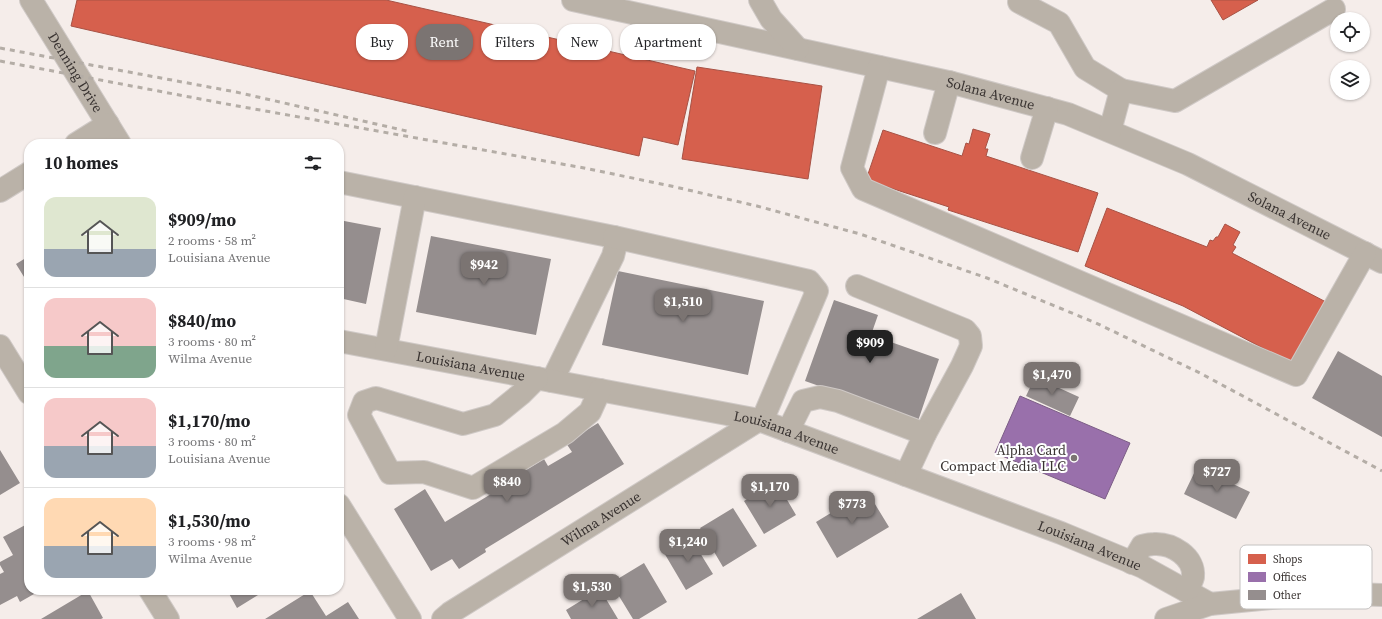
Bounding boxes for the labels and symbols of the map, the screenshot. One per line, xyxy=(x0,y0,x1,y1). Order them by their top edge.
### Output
street label: Denning Drive xyxy=(43,28,108,116)
street label: Solana Avenue xyxy=(945,72,1037,115)
street label: Solana Avenue xyxy=(1245,186,1335,245)
pin: $942 xyxy=(460,252,508,286)
pin: $1,510 xyxy=(650,289,716,323)
pin: $909 xyxy=(846,330,894,364)
street label: Louisiana Avenue xyxy=(415,346,527,386)
pin: $1,470 xyxy=(1019,362,1085,396)
street label: Louisiana Avenue xyxy=(732,405,842,459)
place label: Alpha Card Compact Media LLC xyxy=(940,440,1066,476)
marker: Alpha Card Compact Media LLC xyxy=(1069,453,1079,463)
pin: $727 xyxy=(1193,459,1241,493)
pin: $840 xyxy=(483,469,531,503)
pin: $1,170 xyxy=(737,474,803,508)
street label: Wilma Avenue xyxy=(557,486,645,551)
pin: $773 xyxy=(828,491,876,525)
street label: Louisiana Avenue xyxy=(1035,515,1145,575)
pin: $1,240 xyxy=(655,529,721,563)
legend xyxy=(1240,545,1372,609)
text: Shops xyxy=(1273,552,1302,567)
text: Offices xyxy=(1273,570,1307,585)
pin: $1,530 xyxy=(559,574,625,608)
text: Other xyxy=(1273,588,1302,603)

